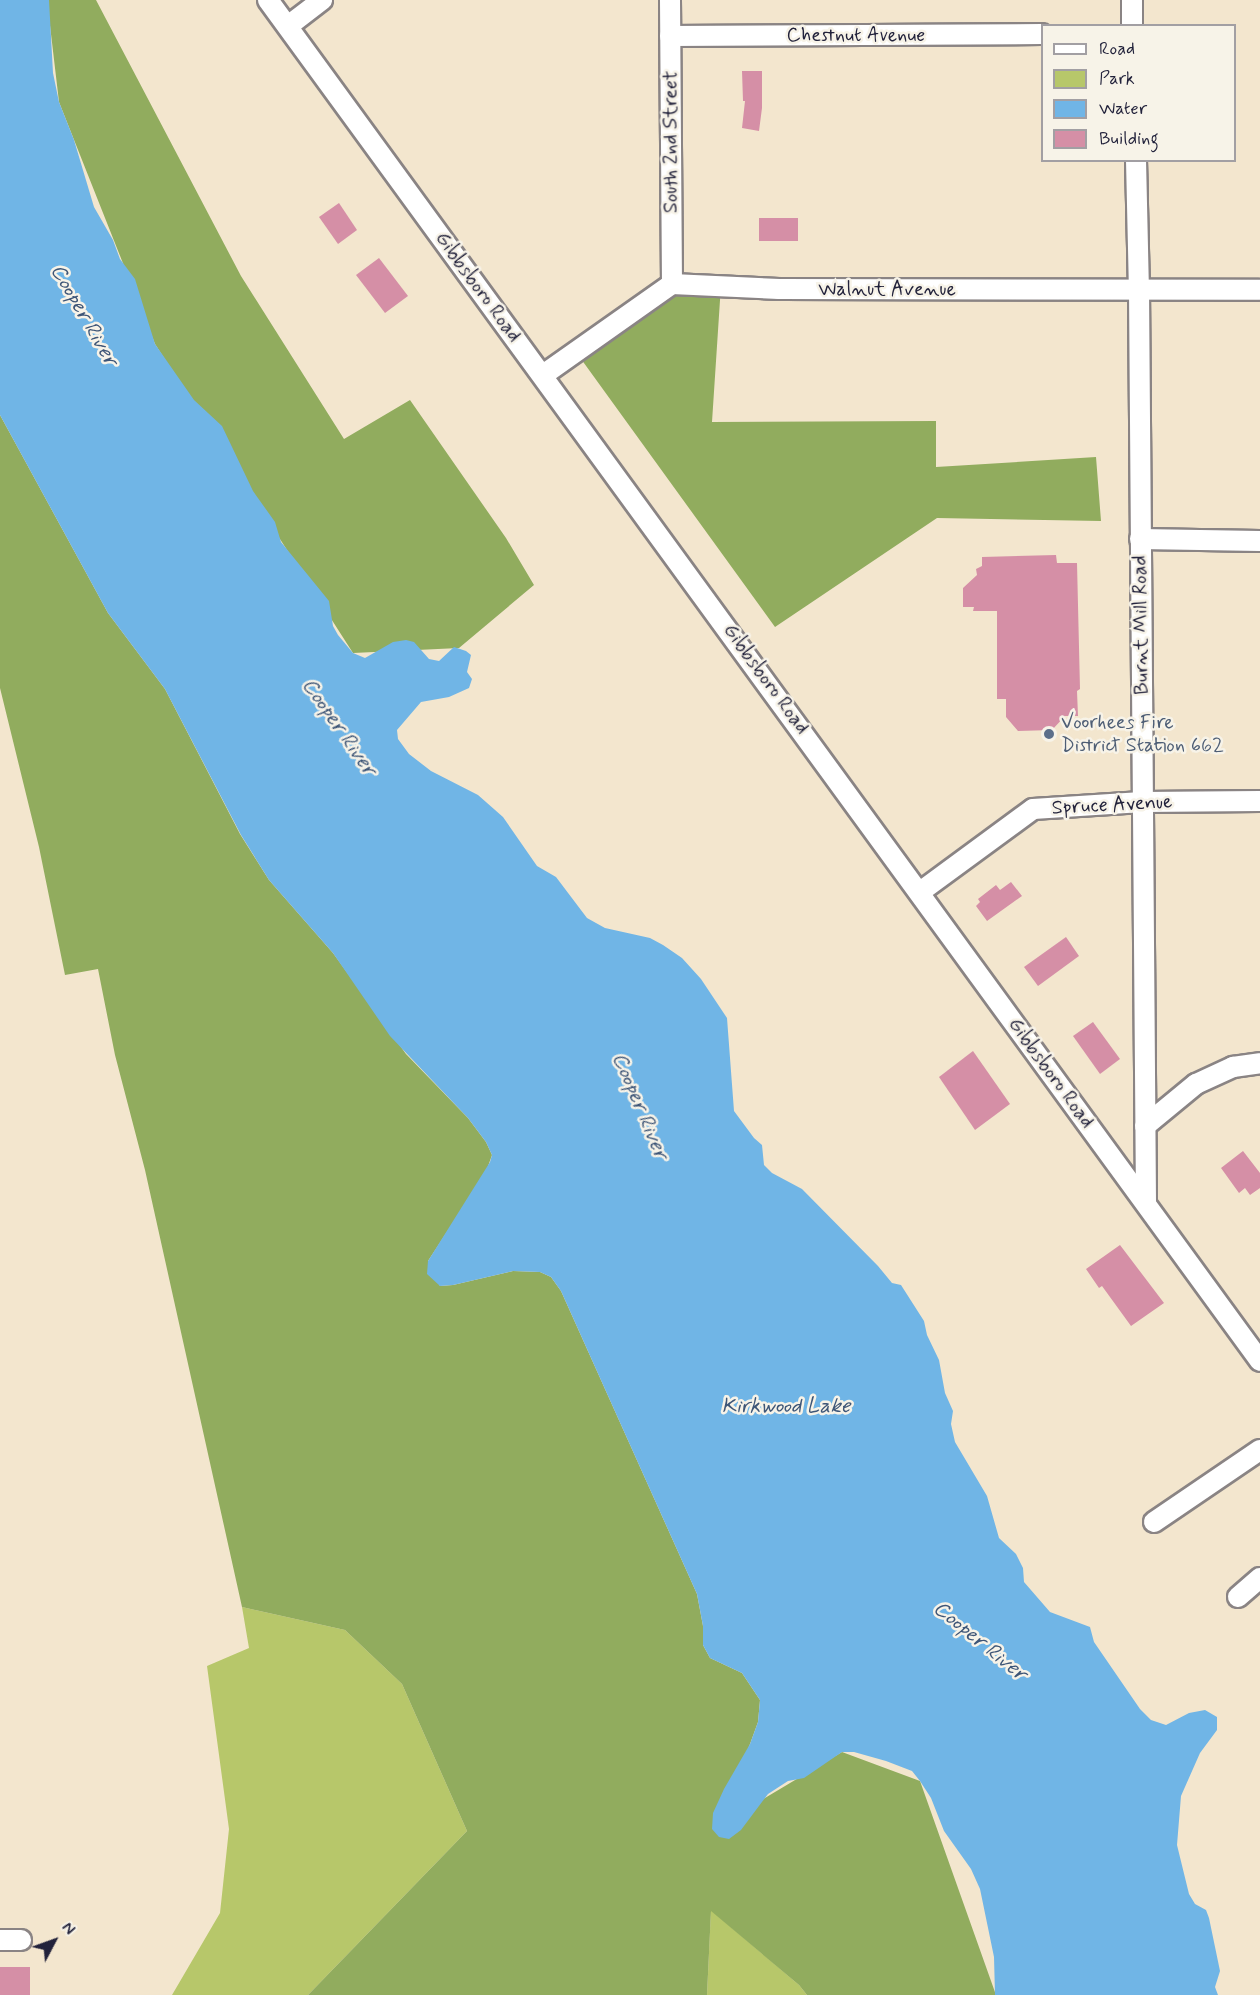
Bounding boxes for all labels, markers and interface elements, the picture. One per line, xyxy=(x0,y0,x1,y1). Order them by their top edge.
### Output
street label: Chestnut Avenue xyxy=(785,23,927,47)
legend xyxy=(1041,24,1236,162)
text: Road xyxy=(1099,37,1135,61)
text: Park xyxy=(1099,67,1135,91)
street label: South 2nd Street xyxy=(659,71,683,213)
text: Water xyxy=(1099,97,1147,121)
text: Building xyxy=(1099,127,1159,151)
street label: Gibbsboro Road xyxy=(430,227,526,347)
water label: Cooper River xyxy=(45,260,123,370)
street label: Walnut Avenue xyxy=(819,277,955,301)
street label: Burnt Mill Road xyxy=(1128,555,1154,695)
street label: Gibbsboro Road xyxy=(718,619,814,739)
water label: Cooper River xyxy=(296,674,382,780)
place label: Voorhees Fire District Station 662 xyxy=(1061,710,1224,757)
marker: Voorhees Fire District Station 662 xyxy=(1042,727,1056,741)
street label: Spruce Avenue xyxy=(1049,790,1175,820)
street label: Gibbsboro Road xyxy=(1003,1013,1099,1133)
water label: Cooper River xyxy=(606,1049,674,1163)
water label: Kirkwood Lake xyxy=(721,1393,851,1419)
water label: Cooper River xyxy=(928,1596,1032,1686)
north arrow xyxy=(24,1911,84,1971)
text: N xyxy=(57,1918,79,1940)

